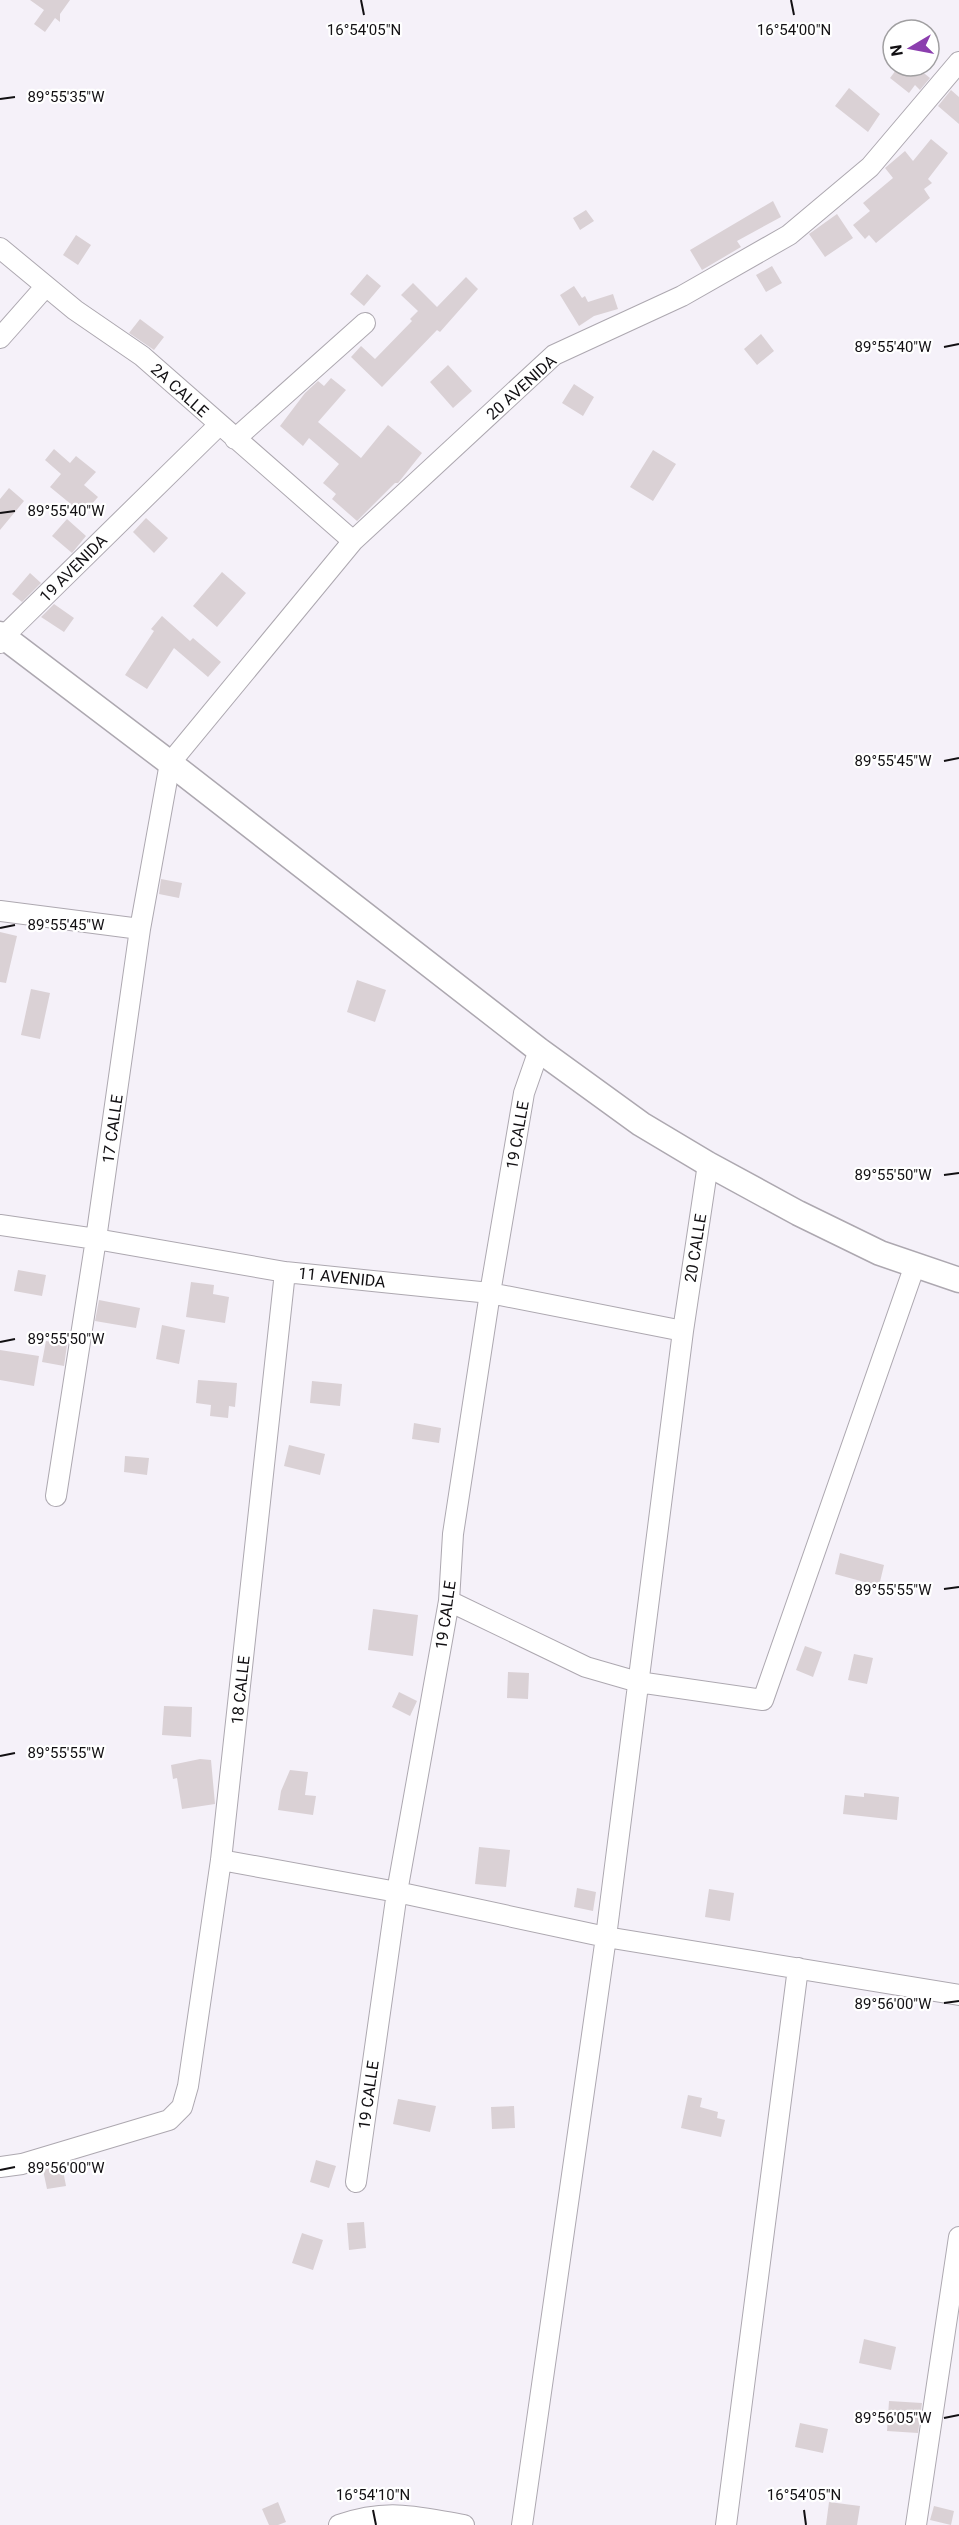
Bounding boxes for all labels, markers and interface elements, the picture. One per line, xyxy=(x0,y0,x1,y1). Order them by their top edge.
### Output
north arrow xyxy=(881,18,941,78)
text: 16°54'05"N xyxy=(327,21,401,39)
text: 16°54'00"N xyxy=(757,21,831,39)
text: N xyxy=(886,43,907,58)
text: 89°55'35"W xyxy=(28,88,104,106)
text: 89°55'40"W xyxy=(855,338,931,356)
street label: 20 AVENIDA xyxy=(482,351,561,424)
street label: 2A CALLE xyxy=(147,360,212,421)
text: 89°55'40"W xyxy=(28,502,104,520)
street label: 19 AVENIDA xyxy=(36,530,111,606)
text: 89°55'45"W xyxy=(855,752,931,770)
text: 89°55'45"W xyxy=(28,916,104,934)
street label: 17 CALLE xyxy=(98,1094,127,1165)
street label: 19 CALLE xyxy=(502,1099,533,1171)
text: 89°55'50"W xyxy=(855,1166,931,1184)
street label: 20 CALLE xyxy=(681,1212,710,1284)
street label: 11 AVENIDA xyxy=(297,1263,387,1292)
text: 89°55'50"W xyxy=(28,1330,104,1348)
street label: 19 CALLE xyxy=(431,1580,460,1651)
text: 89°55'55"W xyxy=(855,1581,931,1599)
street label: 18 CALLE xyxy=(227,1655,254,1725)
text: 89°55'55"W xyxy=(28,1744,104,1762)
text: 89°56'00"W xyxy=(855,1995,931,2013)
street label: 19 CALLE xyxy=(354,2060,383,2131)
text: 89°56'00"W xyxy=(28,2159,104,2177)
text: 89°56'05"W xyxy=(855,2409,931,2427)
text: 16°54'10"N xyxy=(336,2486,410,2504)
text: 16°54'05"N xyxy=(767,2486,841,2504)

